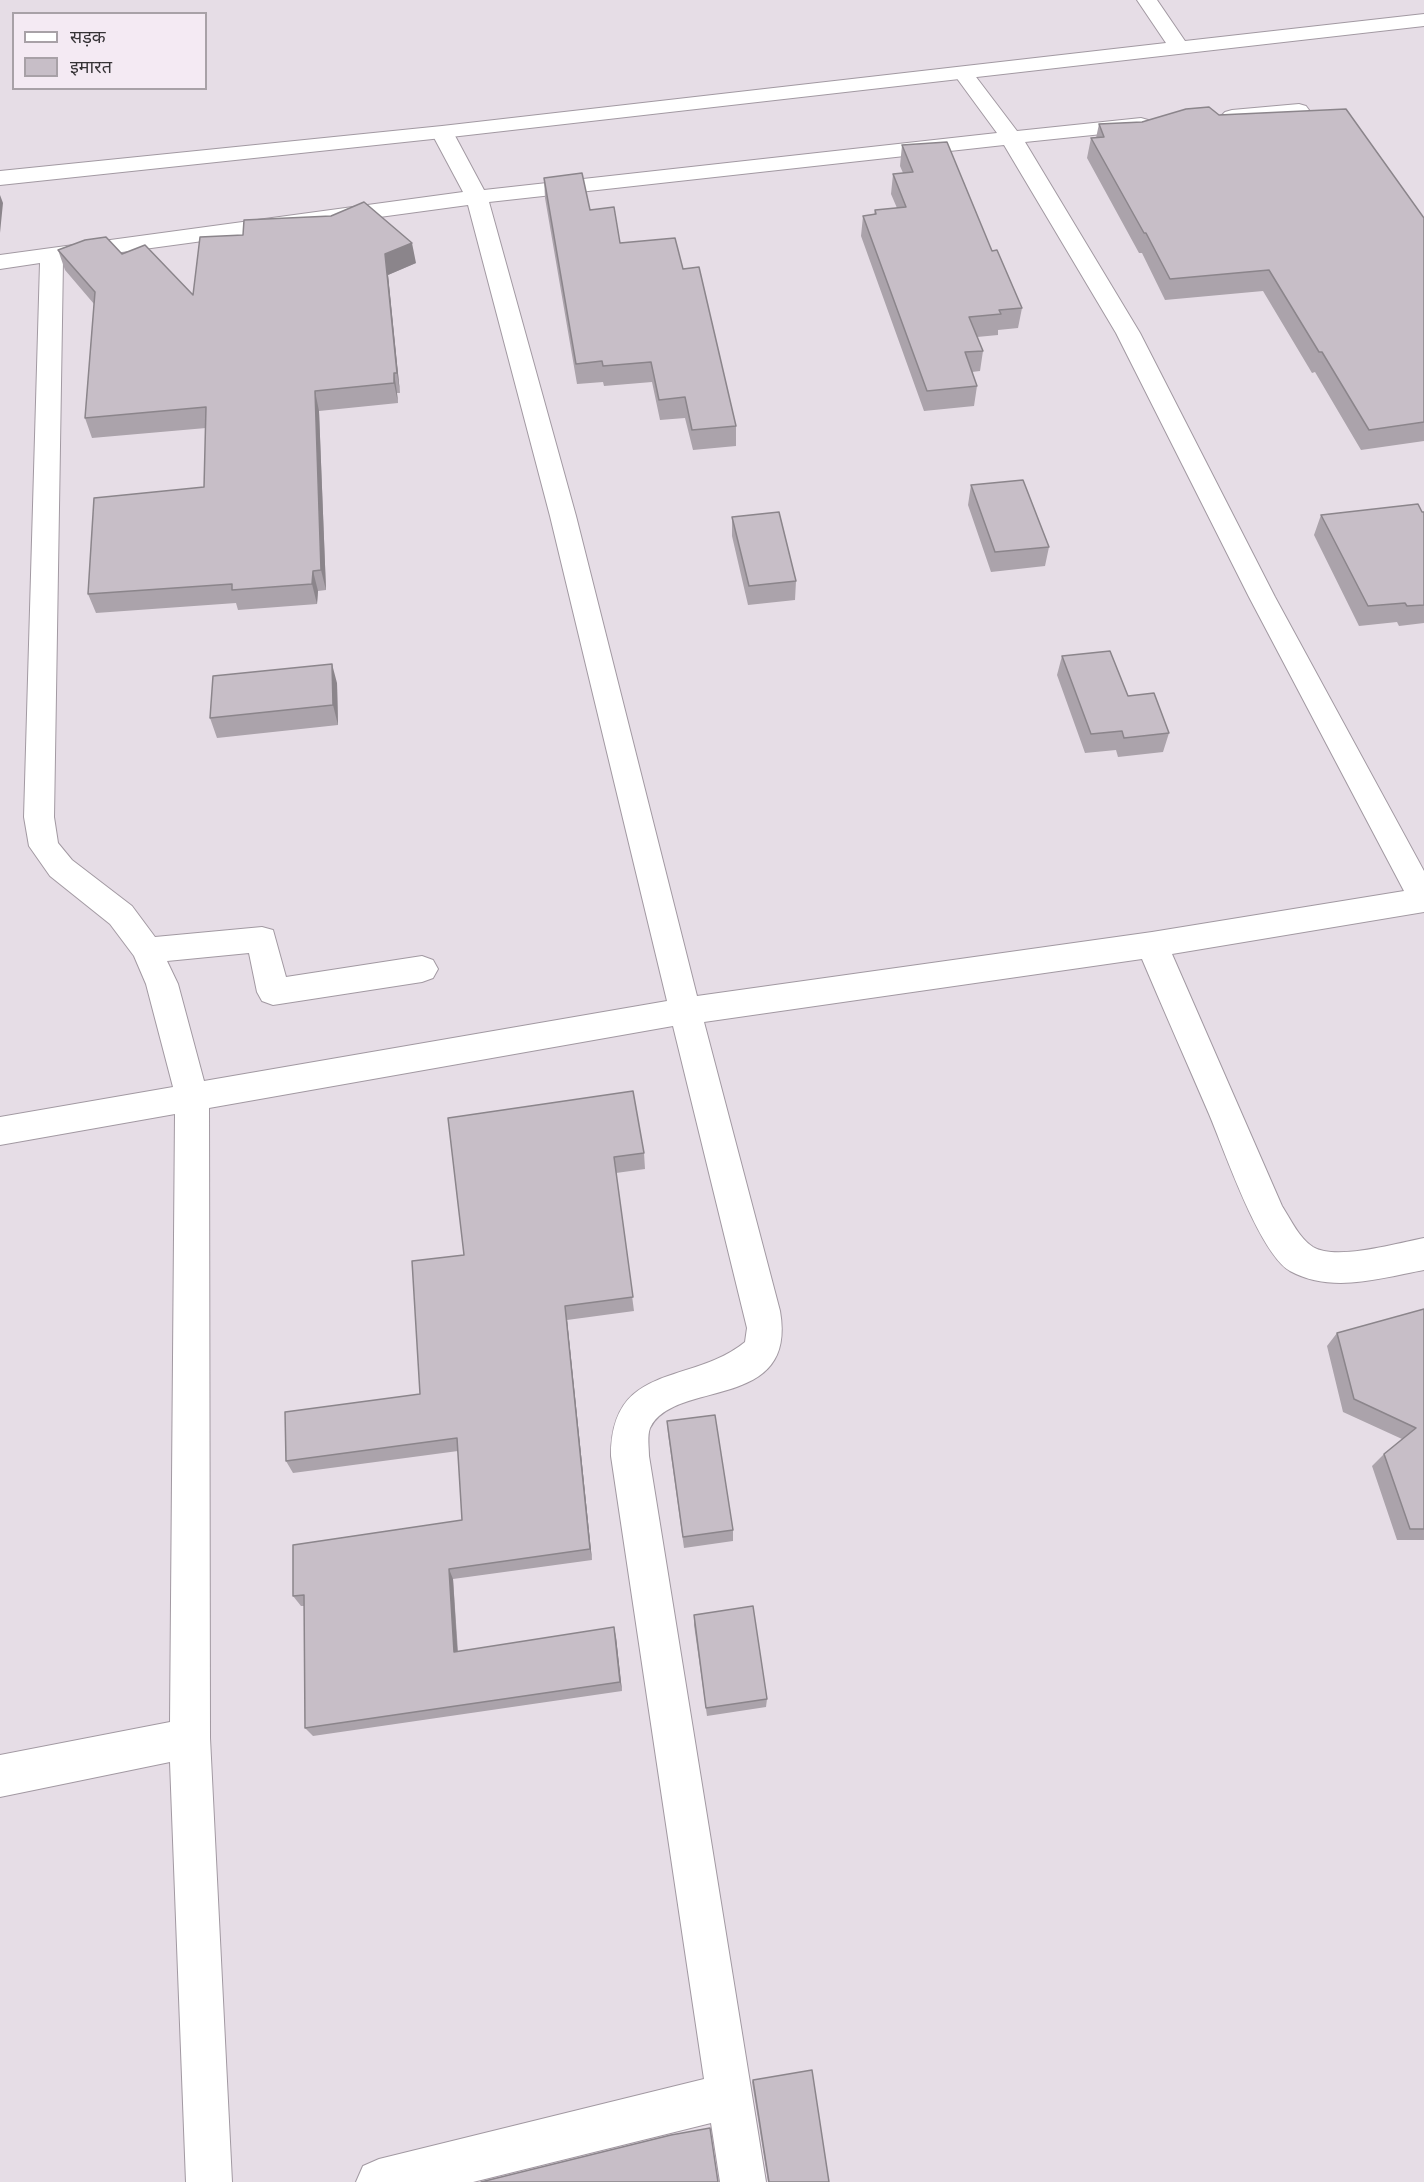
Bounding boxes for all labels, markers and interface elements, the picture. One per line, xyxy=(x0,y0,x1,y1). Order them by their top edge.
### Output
legend xyxy=(12,12,207,90)
text: सड़क xyxy=(70,25,106,49)
text: इमारत xyxy=(70,55,112,79)

